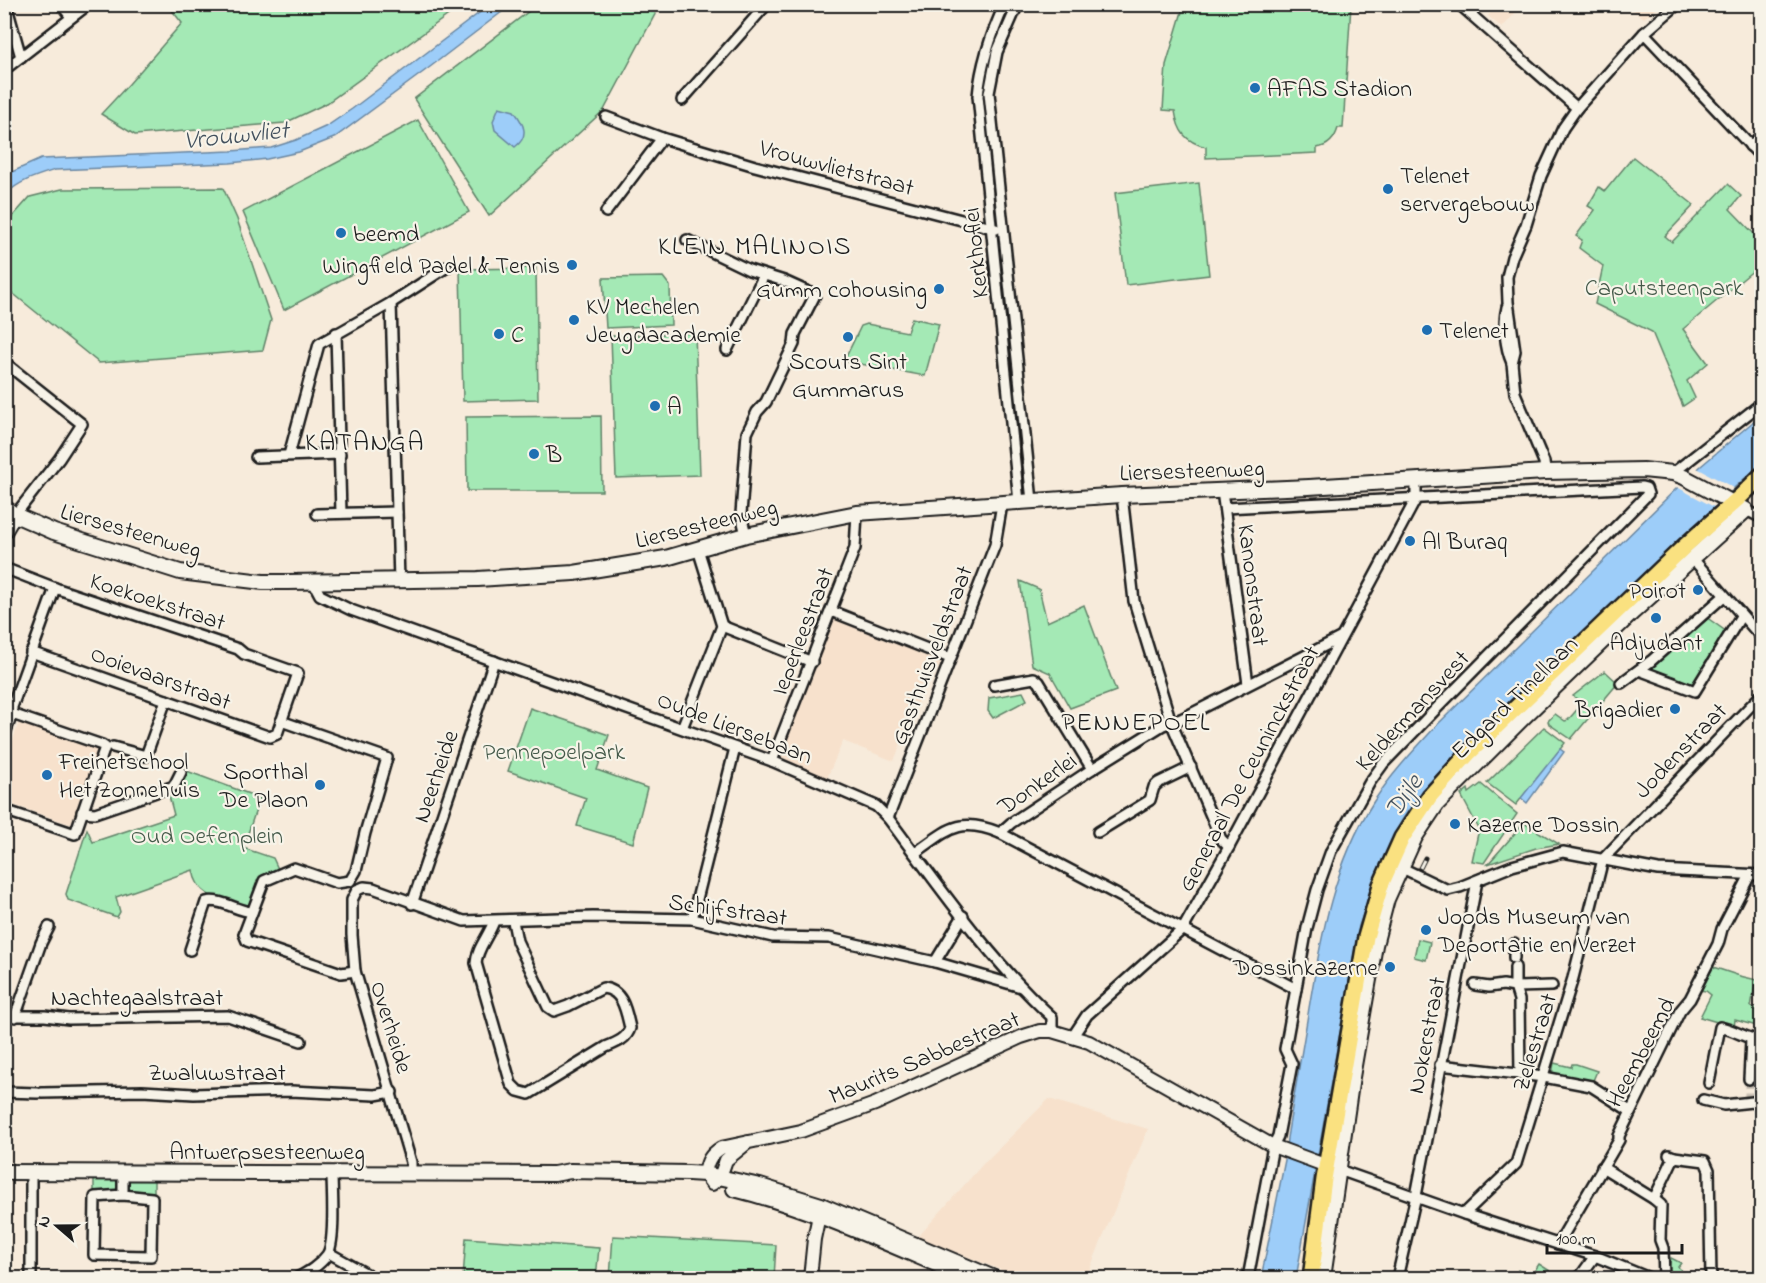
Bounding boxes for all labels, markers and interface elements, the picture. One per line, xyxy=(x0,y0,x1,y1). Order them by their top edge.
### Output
place label: AFAS Stadion xyxy=(1267,73,1412,108)
marker: AFAS Stadion xyxy=(1248,81,1262,95)
water label: Vrouwvliet xyxy=(182,112,293,161)
street label: Vrouwvlietstraat xyxy=(754,132,918,207)
place label: Telenet servergebouw xyxy=(1400,160,1535,223)
marker: Telenet servergebouw xyxy=(1381,182,1395,196)
street label: Kerkhoflei xyxy=(955,205,1000,300)
place label: beemd xyxy=(353,218,420,253)
marker: beemd xyxy=(334,226,348,240)
district label: KLEIN MALINOIS xyxy=(658,229,852,267)
place label: Wingfield Padel & Tennis xyxy=(322,250,560,285)
marker: Wingfield Padel & Tennis xyxy=(565,258,579,272)
park label: Caputsteenpark xyxy=(1585,272,1744,307)
place label: Gumm cohousing xyxy=(756,274,927,309)
marker: Gumm cohousing xyxy=(932,282,946,296)
place label: KV Mechelen Jeugdacademie xyxy=(586,291,741,354)
marker: KV Mechelen Jeugdacademie xyxy=(567,313,581,327)
place label: Telenet xyxy=(1439,315,1509,350)
place label: C xyxy=(511,319,524,354)
marker: Telenet xyxy=(1420,323,1434,337)
marker: C xyxy=(492,327,506,341)
marker: Scouts Sint Gummarus xyxy=(841,330,855,344)
place label: Scouts Sint Gummarus xyxy=(789,346,907,409)
place label: A xyxy=(667,391,682,426)
marker: A xyxy=(648,399,662,413)
district label: KATANGA xyxy=(305,425,425,463)
place label: B xyxy=(545,439,562,474)
marker: B xyxy=(527,447,541,461)
street label: Liersesteenweg xyxy=(1119,452,1265,493)
street label: Liersesteenweg xyxy=(632,491,781,560)
street label: Liersesteenweg xyxy=(56,496,205,569)
street label: Kanonstraat xyxy=(1227,522,1276,648)
place label: Al Buraq xyxy=(1422,526,1507,561)
marker: Al Buraq xyxy=(1403,534,1417,548)
street label: Gasthuisveldstraat xyxy=(883,561,984,751)
street label: Ieperleestraat xyxy=(764,563,845,701)
street label: Koekoekstraat xyxy=(85,565,230,642)
place label: Poirot xyxy=(1629,575,1686,610)
marker: Poirot xyxy=(1691,583,1705,597)
marker: Adjudant xyxy=(1649,611,1663,625)
place label: Adjudant xyxy=(1609,627,1703,662)
street label: Edgard Tinellaan xyxy=(1444,629,1587,769)
street label: Ooievaarstraat xyxy=(85,638,236,721)
street label: Generaal De Ceuninckstraat xyxy=(1170,640,1330,899)
street label: Keldermansvest xyxy=(1348,643,1479,780)
street label: Oude Liersebaan xyxy=(651,684,817,775)
place label: Brigadier xyxy=(1574,694,1664,729)
street label: Jodenstraat xyxy=(1627,696,1737,808)
marker: Brigadier xyxy=(1668,702,1682,716)
district label: PENNEPOEL xyxy=(1061,705,1211,743)
street label: Neerheide xyxy=(405,726,470,828)
park label: Pennepoelpark xyxy=(483,736,625,771)
street label: Donkerlei xyxy=(991,745,1085,826)
place label: Freinetschool Het Zonnehuis xyxy=(58,746,200,809)
place label: Sporthal De Plaon xyxy=(219,756,308,819)
water label: Dijle xyxy=(1377,766,1435,826)
marker: Freinetschool Het Zonnehuis xyxy=(40,768,54,782)
marker: Sporthal De Plaon xyxy=(313,778,327,792)
place label: Kazerne Dossin xyxy=(1467,809,1619,844)
marker: Kazerne Dossin xyxy=(1448,817,1462,831)
park label: Oud Oefenplein xyxy=(131,820,283,855)
street label: Schijfstraat xyxy=(666,886,789,937)
place label: Joods Museum van Deportatie en Verzet xyxy=(1437,901,1636,964)
marker: Joods Museum van Deportatie en Verzet xyxy=(1419,923,1433,937)
place label: Dossinkazerne xyxy=(1232,952,1378,987)
marker: Dossinkazerne xyxy=(1383,960,1397,974)
street label: Nokerstraat xyxy=(1400,974,1457,1097)
street label: Overheide xyxy=(359,977,420,1078)
street label: Nachtegaalstraat xyxy=(51,982,223,1017)
street label: Zelestraat xyxy=(1505,989,1568,1096)
street label: Heembeemd xyxy=(1598,991,1686,1115)
street label: Maurits Sabbestraat xyxy=(824,1003,1026,1115)
street label: Zwaluwstraat xyxy=(148,1057,286,1092)
street label: Antwerpsesteenweg xyxy=(169,1136,365,1171)
north arrow xyxy=(27,1196,87,1256)
text: N xyxy=(32,1212,58,1231)
scale bar xyxy=(1547,1217,1682,1255)
text: 100 m xyxy=(1556,1227,1596,1253)

